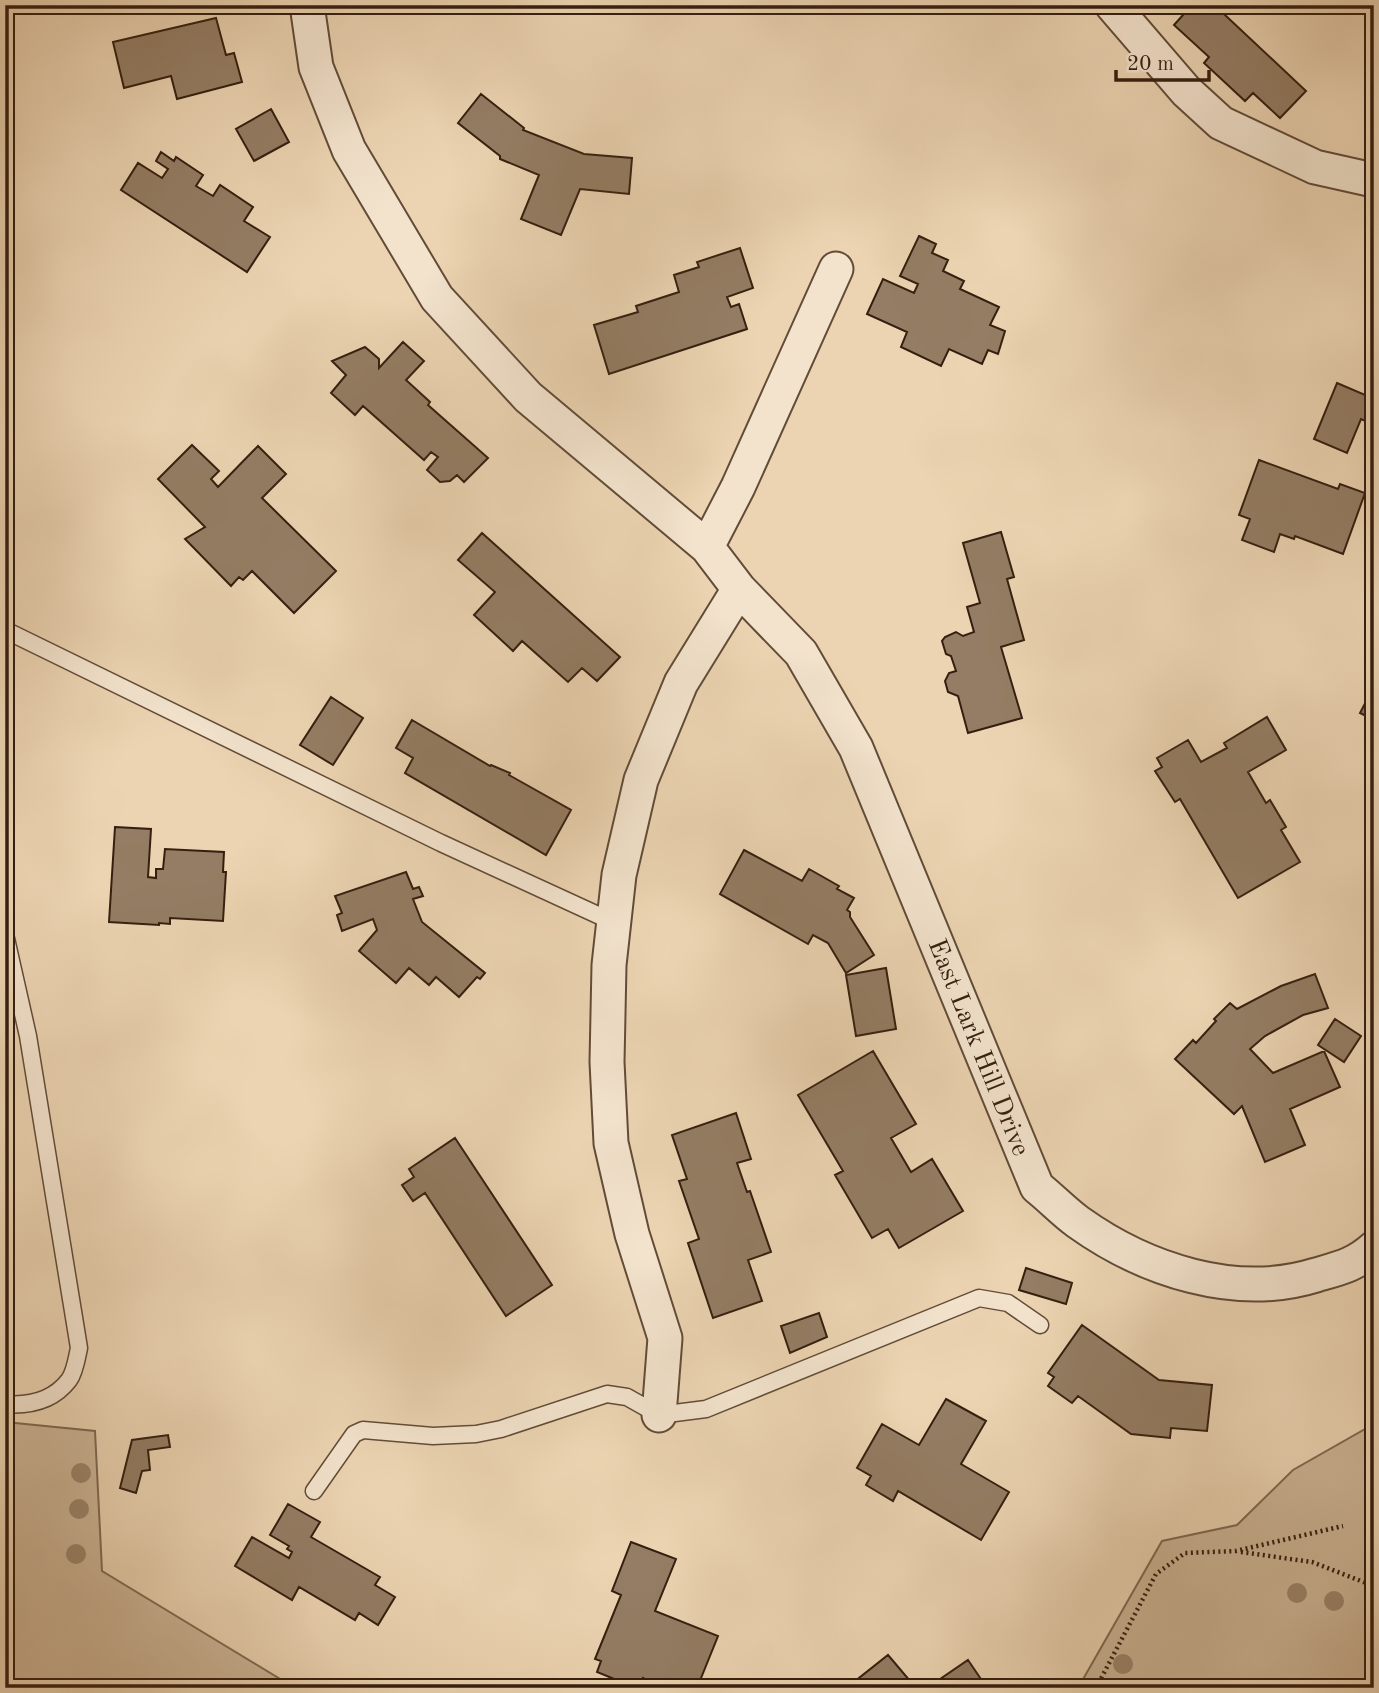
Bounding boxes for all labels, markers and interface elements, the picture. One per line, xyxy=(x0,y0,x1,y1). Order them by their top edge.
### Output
scale bar xyxy=(1116,38,1209,82)
text: 20 m xyxy=(1127,54,1174,75)
street label: East Lark Hill Drive xyxy=(923,936,1034,1160)

